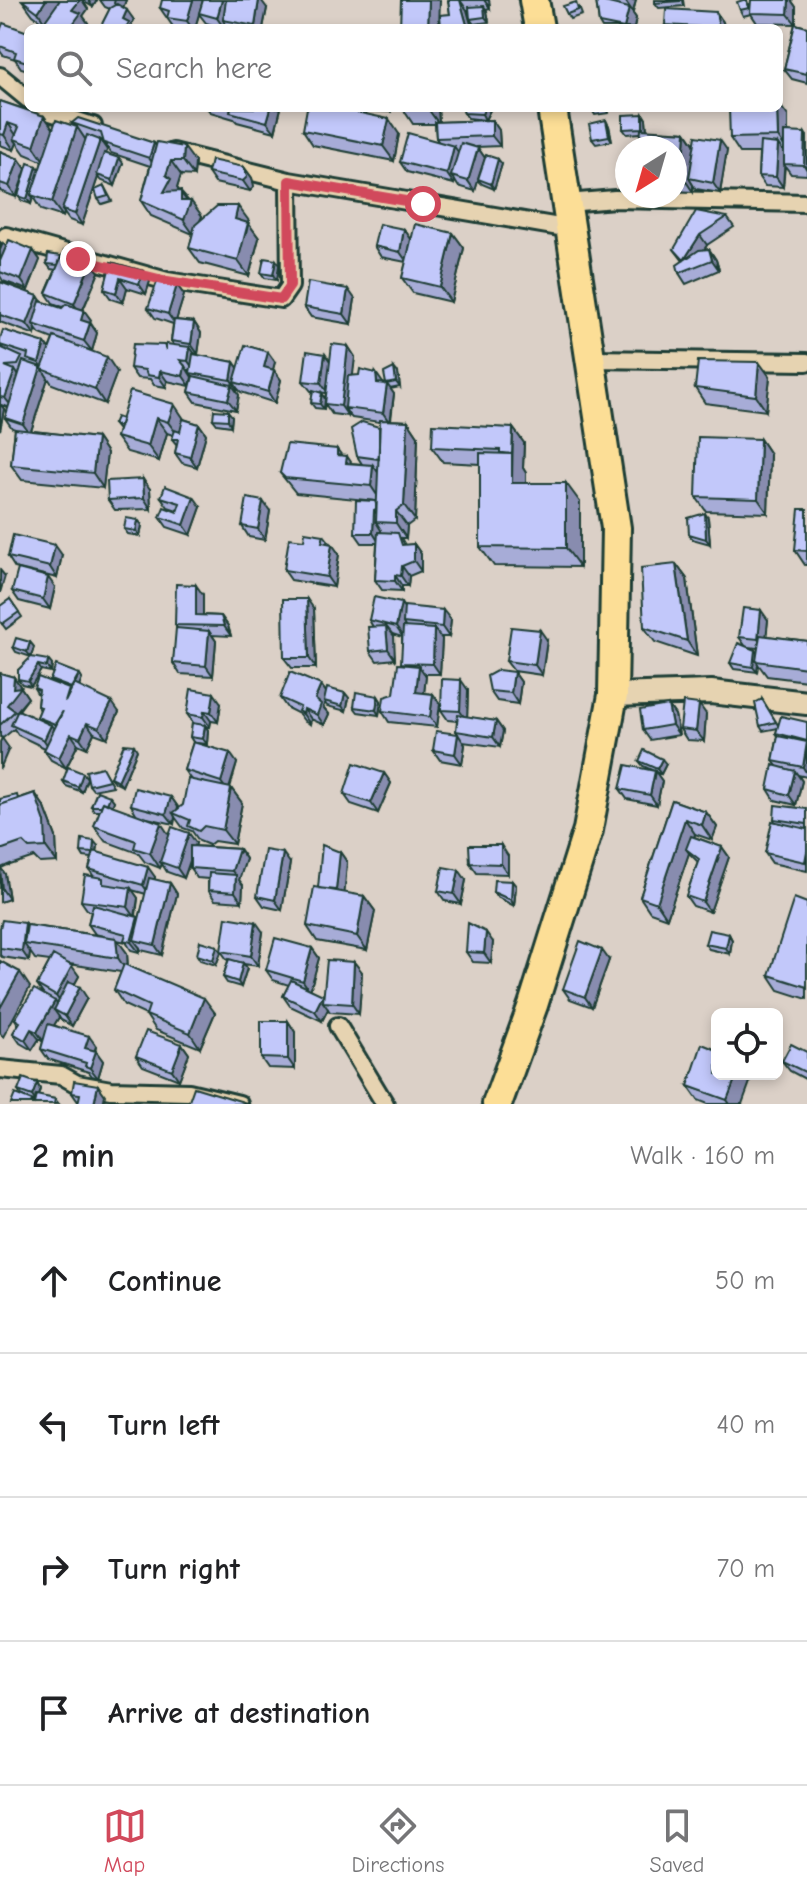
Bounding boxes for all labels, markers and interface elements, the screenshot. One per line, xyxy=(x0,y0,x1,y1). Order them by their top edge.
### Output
search box xyxy=(24,24,783,112)
icon: search xyxy=(52,46,96,90)
text: Search here xyxy=(116,51,272,86)
north arrow xyxy=(615,136,687,208)
route start xyxy=(405,186,441,222)
route end xyxy=(60,241,96,277)
map controls xyxy=(711,1008,783,1080)
button: locate xyxy=(711,1008,783,1080)
text: 2 min xyxy=(32,1136,115,1176)
text: Walk · 160 m xyxy=(630,1141,775,1171)
icon: ahead xyxy=(32,1259,76,1303)
text: Continue xyxy=(108,1264,222,1299)
text: 50 m xyxy=(715,1266,775,1296)
icon: left xyxy=(32,1403,76,1447)
text: Turn left xyxy=(108,1408,220,1443)
text: 40 m xyxy=(716,1410,775,1440)
icon: right xyxy=(32,1547,76,1591)
text: Turn right xyxy=(108,1552,240,1587)
text: 70 m xyxy=(717,1554,775,1584)
icon: arrive xyxy=(32,1691,76,1735)
text: Arrive at destination xyxy=(108,1696,370,1731)
tab: Map xyxy=(103,1804,147,1878)
tab: Directions xyxy=(352,1804,445,1878)
tab: Saved xyxy=(650,1804,704,1878)

